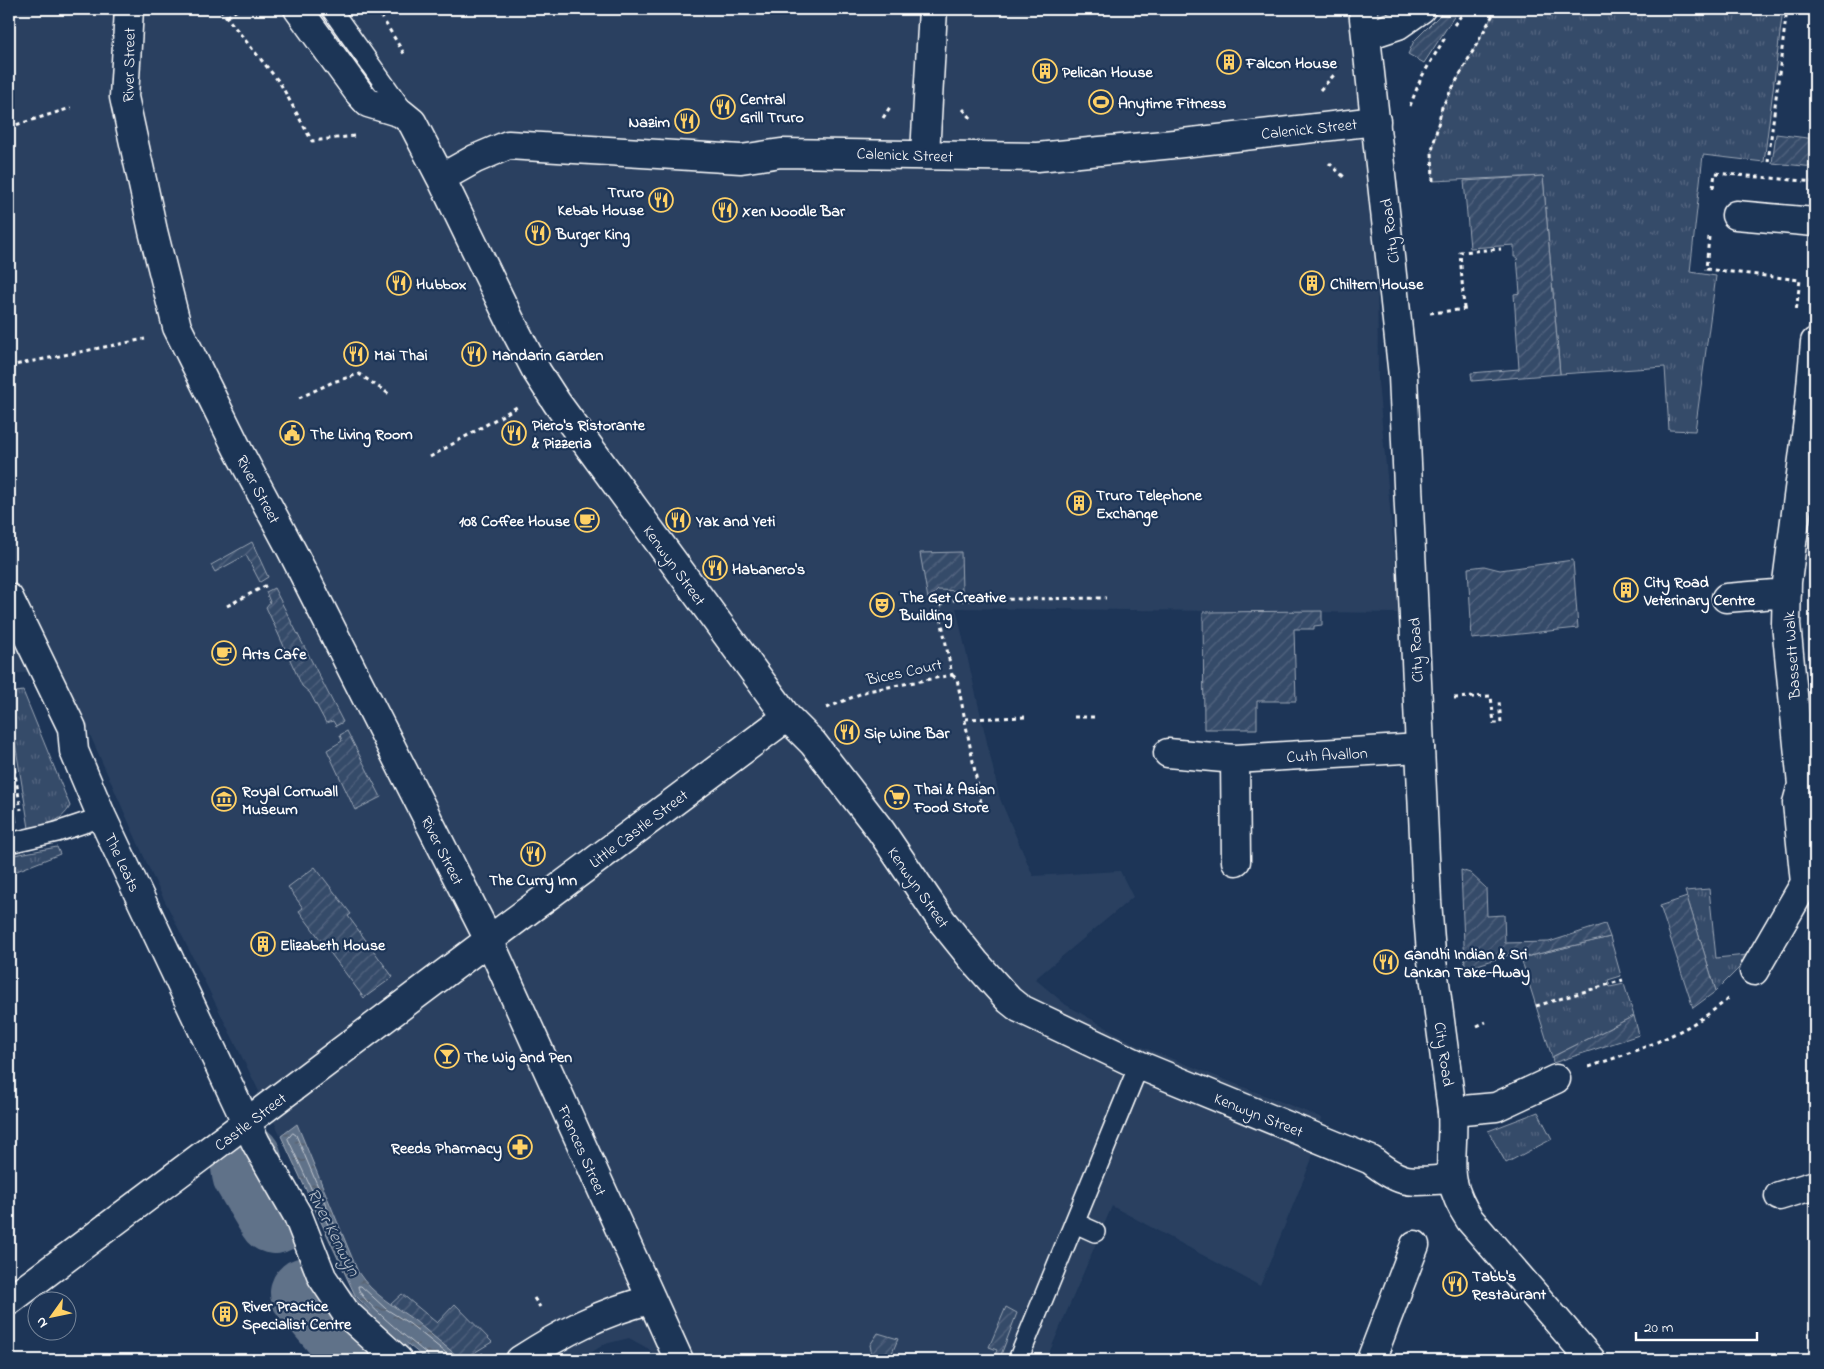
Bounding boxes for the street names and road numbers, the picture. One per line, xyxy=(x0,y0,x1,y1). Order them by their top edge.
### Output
street label: River Street xyxy=(117,27,143,103)
street label: Calenick Street xyxy=(1260,113,1359,147)
street label: Calenick Street xyxy=(856,142,954,170)
street label: City Road xyxy=(1375,197,1407,264)
street label: River Street xyxy=(229,451,286,529)
street label: Kenwyn Street xyxy=(636,521,711,612)
street label: Bassett Walk xyxy=(1778,609,1808,701)
street label: City Road xyxy=(1403,617,1431,683)
street label: Bices Court xyxy=(863,653,945,693)
street label: Cuth Avallon xyxy=(1286,742,1368,770)
street label: Little Castle Street xyxy=(585,784,694,875)
street label: River Street xyxy=(414,812,469,890)
street label: The Leats xyxy=(97,829,145,897)
street label: Kenwyn Street xyxy=(880,843,955,934)
street label: City Road xyxy=(1427,1021,1459,1088)
street label: Castle Street xyxy=(210,1087,293,1158)
street label: Kenwyn Street xyxy=(1210,1087,1307,1145)
street label: Frances Street xyxy=(550,1101,612,1201)

